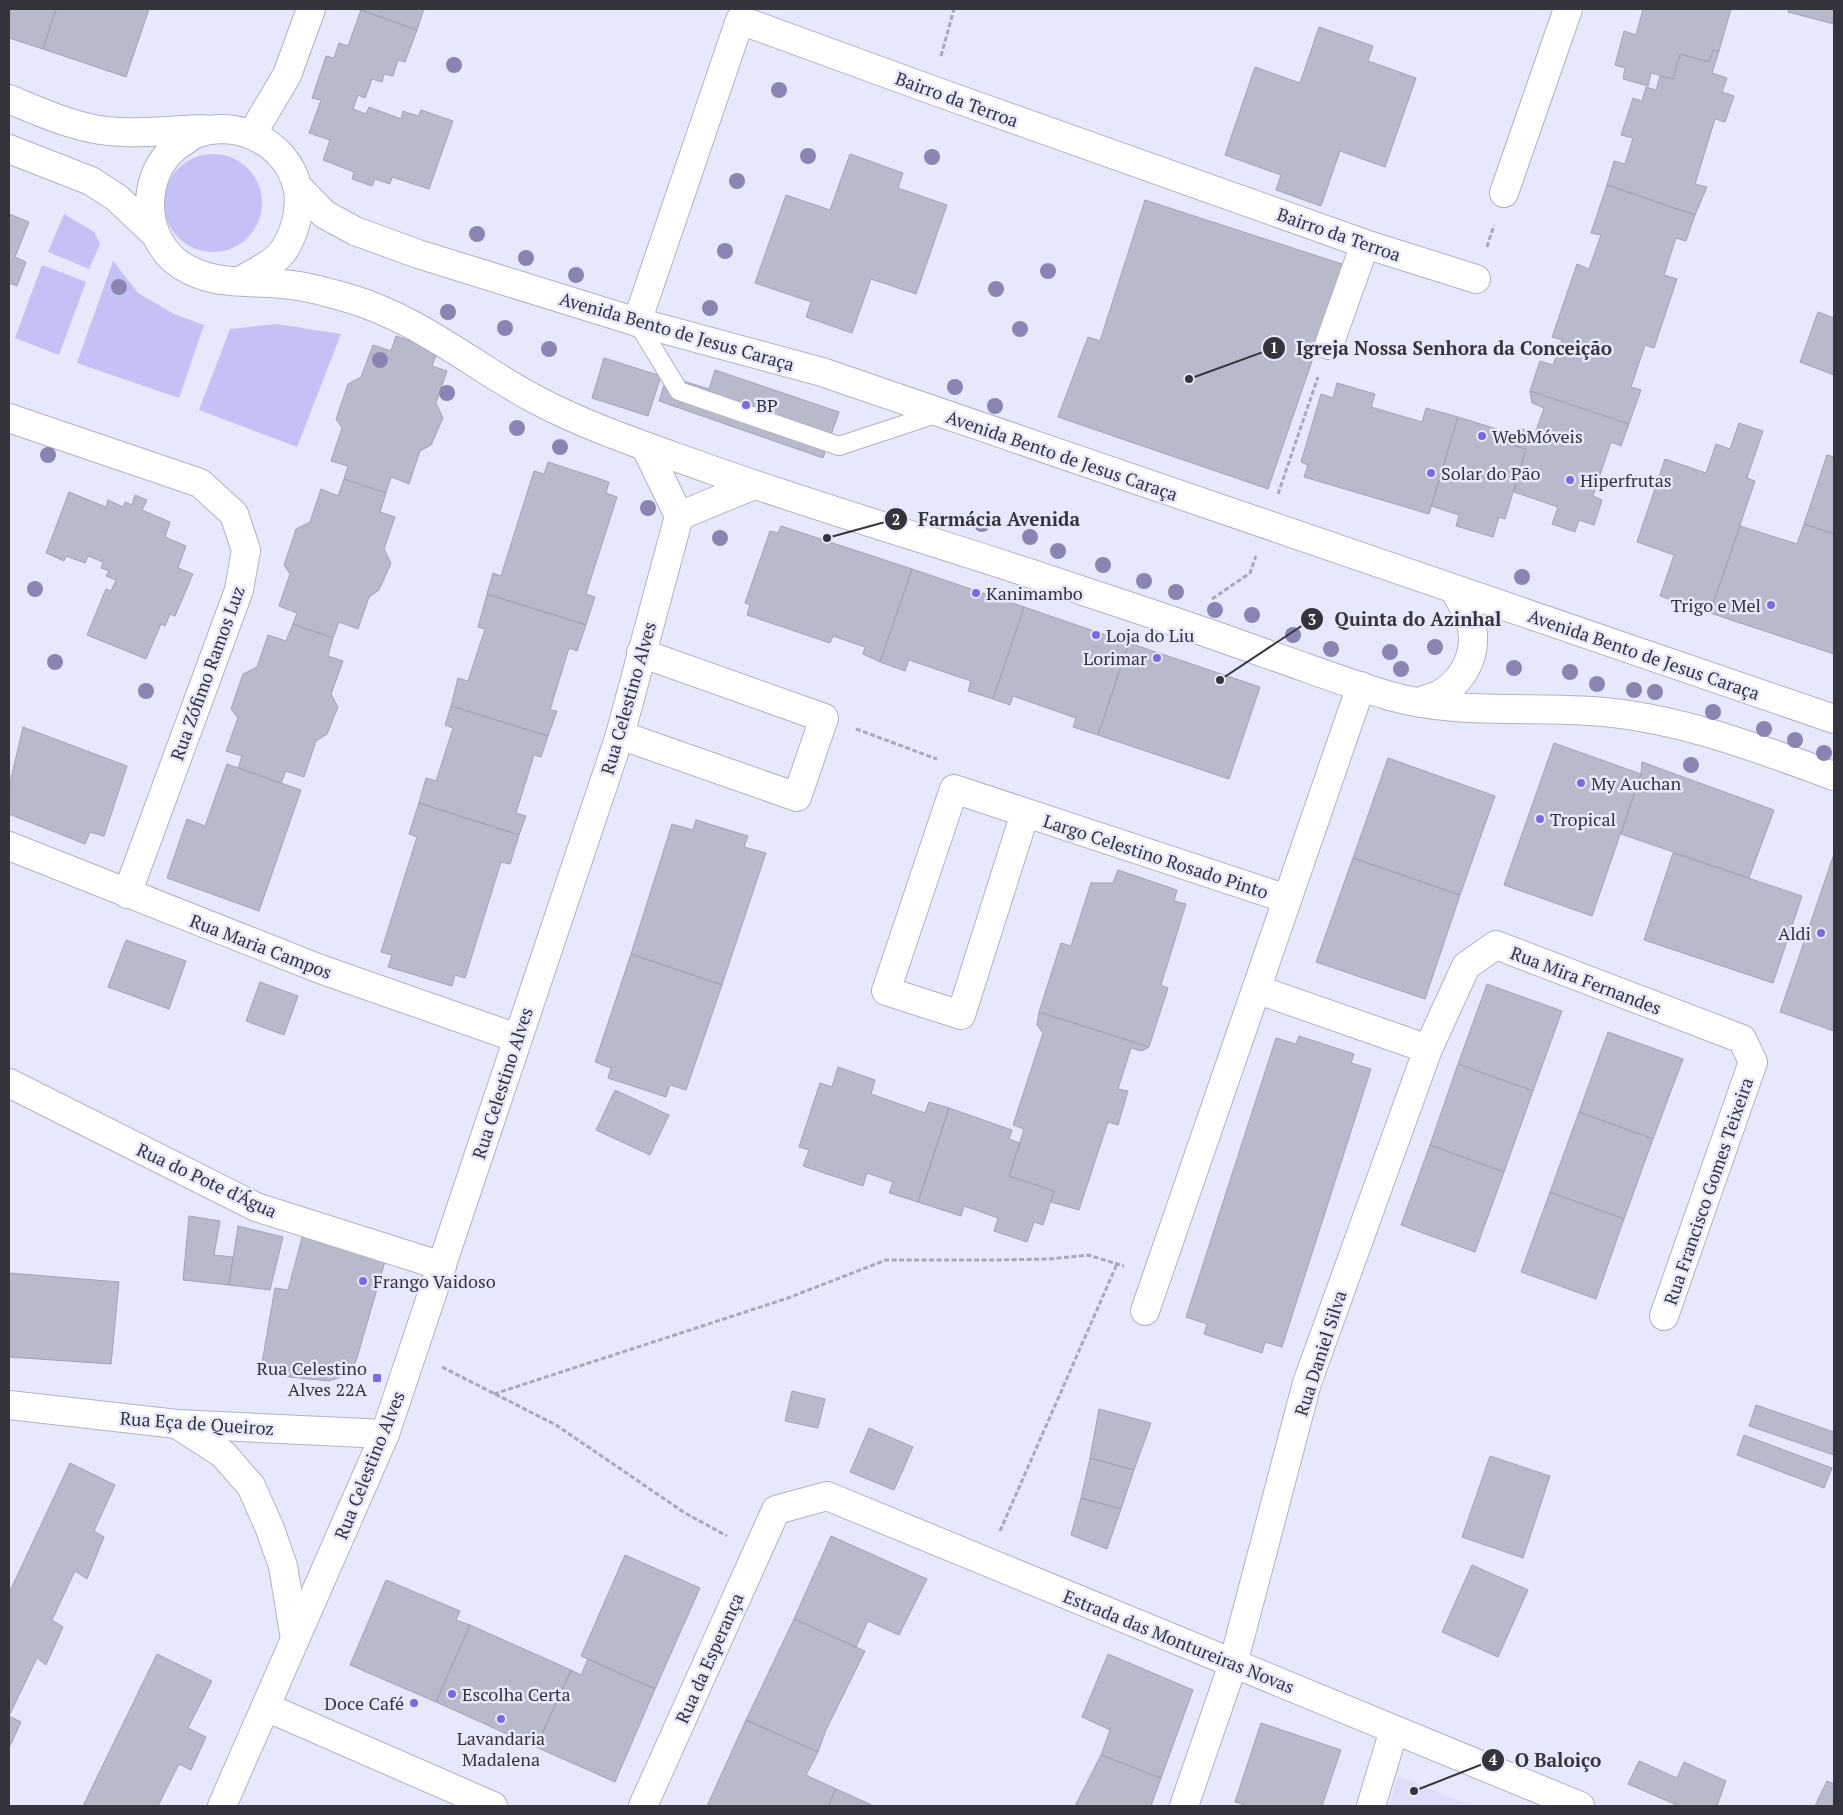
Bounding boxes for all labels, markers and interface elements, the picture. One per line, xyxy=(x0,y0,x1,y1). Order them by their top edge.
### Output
street label: Bairro da Terroa xyxy=(892,66,1022,132)
street label: Bairro da Terroa xyxy=(1274,202,1404,266)
street label: Avenida Bento de Jesus Caraça xyxy=(557,286,797,376)
callout: Igreja Nossa Senhora da Conceição xyxy=(1261,331,1623,365)
text: Igreja Nossa Senhora da Conceição xyxy=(1296,335,1612,360)
text: 1 xyxy=(1270,337,1278,357)
place label: BP xyxy=(756,393,778,417)
marker: BP xyxy=(740,399,752,411)
street label: Avenida Bento de Jesus Caraça xyxy=(943,404,1181,506)
place label: WebMóveis xyxy=(1492,424,1583,448)
marker: WebMóveis xyxy=(1476,430,1488,442)
place label: Solar do Pão xyxy=(1441,461,1541,485)
marker: Solar do Pão xyxy=(1425,467,1437,479)
place label: Hiperfrutas xyxy=(1580,468,1672,492)
marker: Hiperfrutas xyxy=(1564,474,1576,486)
callout: Farmácia Avenida xyxy=(883,502,1090,536)
text: Farmácia Avenida xyxy=(918,506,1080,531)
text: 2 xyxy=(892,509,900,529)
place label: Kanimambo xyxy=(986,581,1083,605)
street label: Rua Zófimo Ramos Luz xyxy=(164,583,250,763)
marker: Kanimambo xyxy=(970,587,982,599)
place label: Trigo e Mel xyxy=(1671,593,1761,617)
marker: Trigo e Mel xyxy=(1765,599,1777,611)
callout: Quinta do Azinhal xyxy=(1299,602,1511,636)
street label: Avenida Bento de Jesus Caraça xyxy=(1525,603,1763,705)
text: Quinta do Azinhal xyxy=(1335,606,1501,631)
text: 3 xyxy=(1308,609,1316,629)
street label: Rua Celestino Alves xyxy=(595,619,661,777)
place label: Loja do Liu xyxy=(1106,623,1194,647)
marker: Loja do Liu xyxy=(1090,629,1102,641)
place label: Lorimar xyxy=(1083,646,1147,670)
marker: Lorimar xyxy=(1151,652,1163,664)
place label: My Auchan xyxy=(1591,771,1681,795)
marker: My Auchan xyxy=(1575,777,1587,789)
place label: Tropical xyxy=(1550,807,1616,831)
street label: Largo Celestino Rosado Pinto xyxy=(1041,808,1272,904)
marker: Tropical xyxy=(1534,813,1546,825)
street label: Rua Maria Campos xyxy=(187,908,335,984)
place label: Aldi xyxy=(1778,921,1811,945)
marker: Aldi xyxy=(1815,927,1827,939)
street label: Rua Mira Fernandes xyxy=(1507,940,1665,1020)
street label: Rua Celestino Alves xyxy=(466,1004,538,1162)
street label: Rua Francisco Gomes Teixeira xyxy=(1658,1074,1758,1308)
street label: Rua do Pote d'Água xyxy=(133,1137,281,1223)
place label: Frango Vaidoso xyxy=(373,1269,496,1293)
marker: Frango Vaidoso xyxy=(357,1275,369,1287)
street label: Rua Daniel Silva xyxy=(1288,1287,1352,1419)
place label: Rua Celestino Alves 22A xyxy=(257,1356,368,1401)
marker: Rua Celestino Alves 22A xyxy=(371,1372,383,1384)
street label: Rua Celestino Alves xyxy=(328,1387,410,1543)
street label: Rua Eça de Queiroz xyxy=(119,1406,275,1440)
street label: Estrada das Montureiras Novas xyxy=(1060,1584,1298,1698)
street label: Rua da Esperança xyxy=(669,1589,749,1727)
place label: Escolha Certa xyxy=(462,1682,571,1706)
marker: Escolha Certa xyxy=(446,1688,458,1700)
place label: Doce Café xyxy=(324,1691,404,1715)
marker: Doce Café xyxy=(408,1697,420,1709)
marker: Lavandaria Madalena xyxy=(495,1713,507,1725)
place label: Lavandaria Madalena xyxy=(457,1726,545,1771)
callout: O Baloiço xyxy=(1480,1743,1611,1777)
text: O Baloiço xyxy=(1515,1747,1601,1772)
text: 4 xyxy=(1489,1749,1498,1769)

